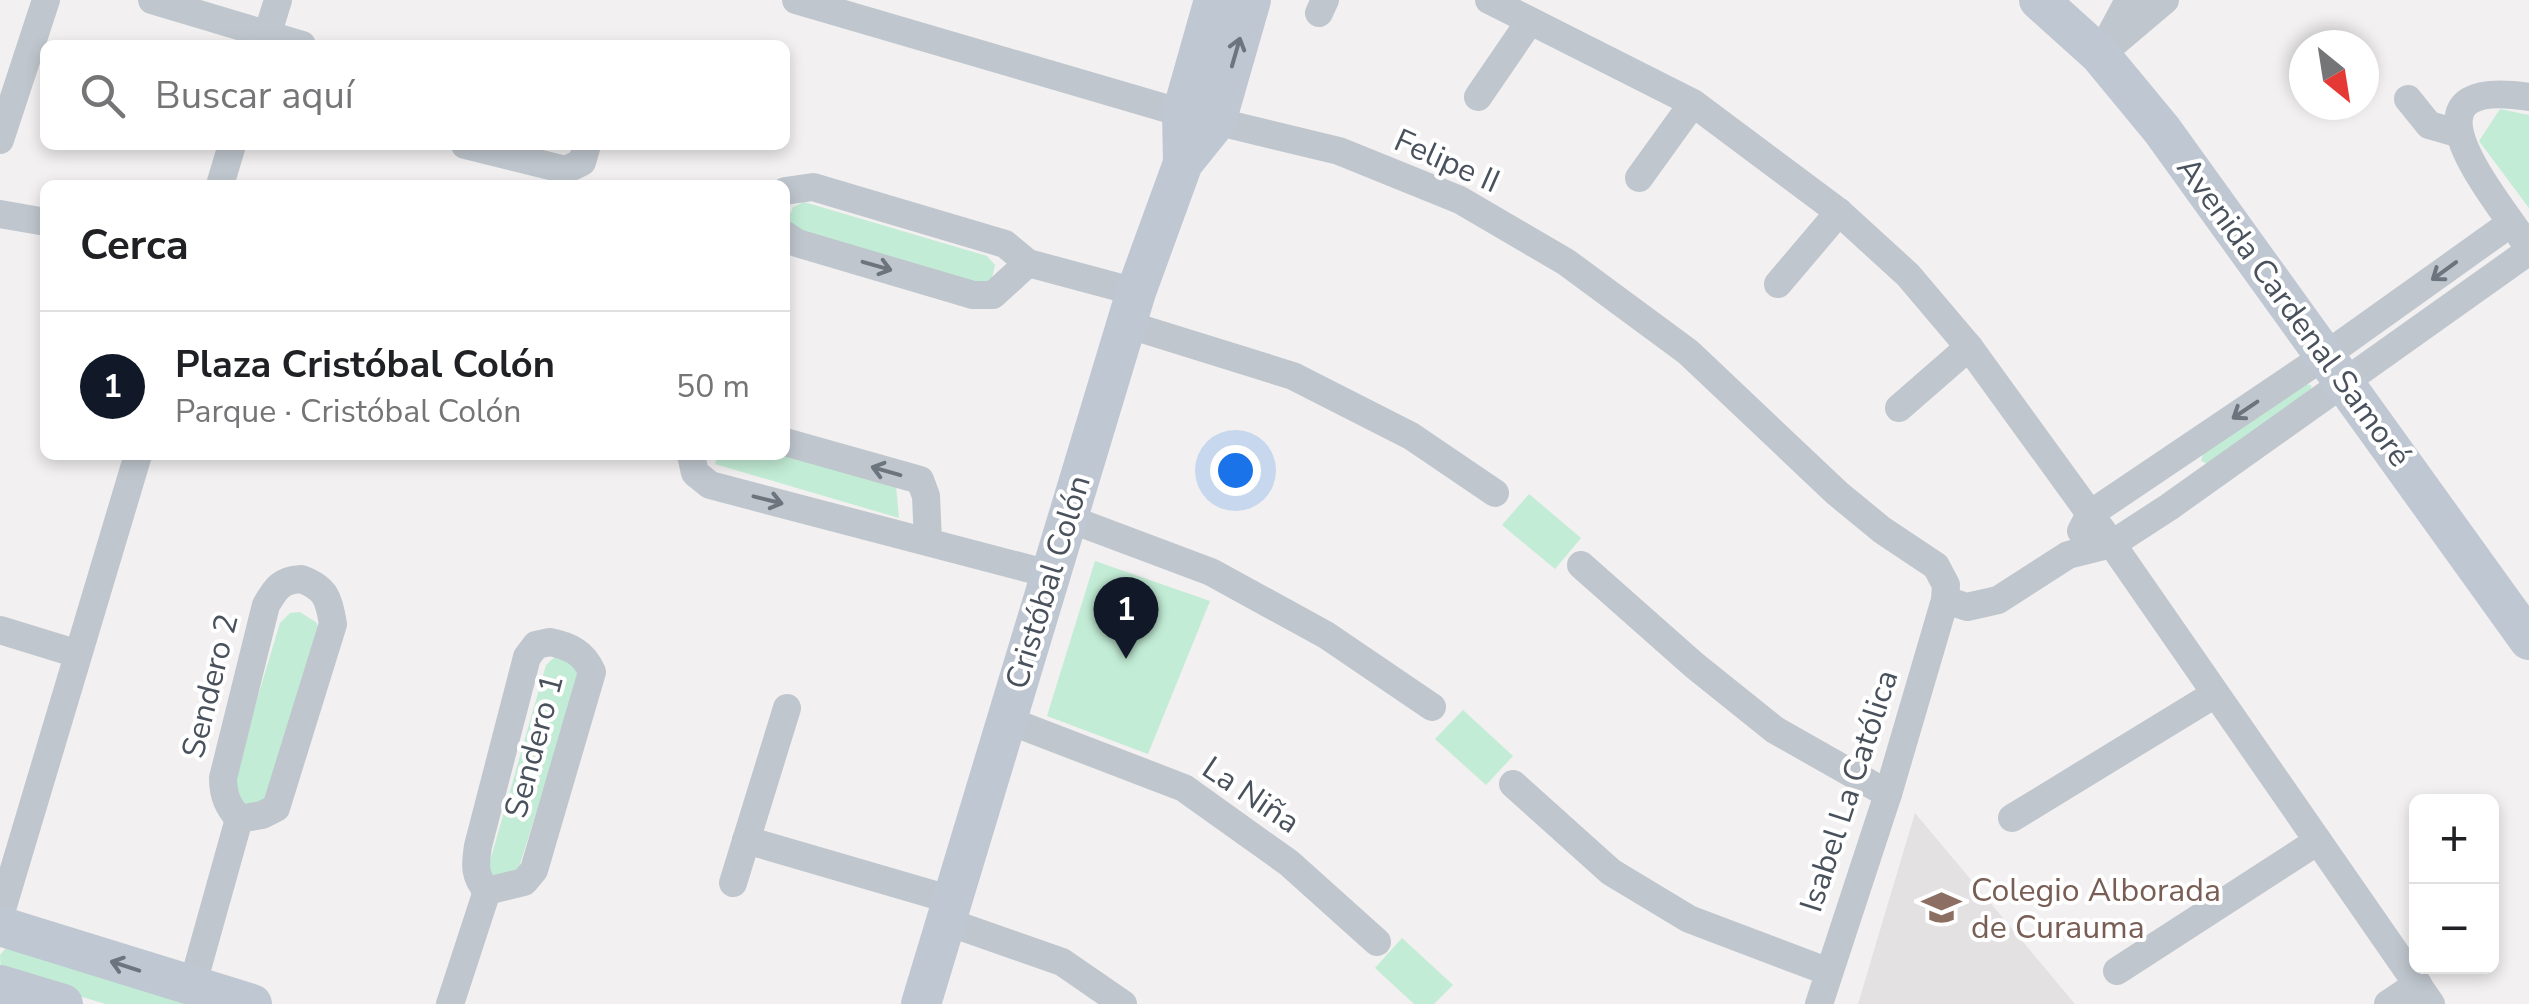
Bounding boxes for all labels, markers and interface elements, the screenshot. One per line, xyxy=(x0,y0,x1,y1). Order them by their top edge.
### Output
north arrow xyxy=(2289,30,2379,120)
one-way arrow xyxy=(1228,37,1246,68)
search box xyxy=(40,40,790,150)
icon: search xyxy=(75,68,130,123)
text: Buscar aquí xyxy=(155,70,354,121)
street label: Felipe II xyxy=(1387,119,1507,203)
street label: Avenida Cardenal Samoré xyxy=(2167,148,2421,476)
text: Cerca xyxy=(80,217,189,274)
one-way arrow xyxy=(861,258,892,276)
one-way arrow xyxy=(2431,260,2459,281)
text: Plaza Cristóbal Colón xyxy=(175,339,555,390)
text: 1 xyxy=(103,365,122,408)
text: 50 m xyxy=(676,365,750,408)
text: Parque · Cristóbal Colón xyxy=(175,390,521,433)
one-way arrow xyxy=(2232,399,2259,420)
your location xyxy=(1210,445,1261,496)
one-way arrow xyxy=(871,460,903,479)
street label: Cristóbal Colón xyxy=(995,470,1101,694)
one-way arrow xyxy=(751,492,783,510)
pin: 1 xyxy=(1094,576,1158,659)
street label: Sendero 2 xyxy=(171,609,249,763)
street label: Isabel La Católica xyxy=(1790,665,1908,917)
street label: Sendero 1 xyxy=(494,669,574,823)
street label: La Niña xyxy=(1194,747,1308,843)
map controls xyxy=(2409,794,2499,974)
button: + xyxy=(2409,794,2499,884)
place label: Colegio Alborada de Curauma xyxy=(1971,869,2221,949)
button: − xyxy=(2409,884,2499,974)
school or university icon: Colegio Alborada de Curauma xyxy=(1920,887,1962,929)
one-way arrow xyxy=(110,956,142,974)

